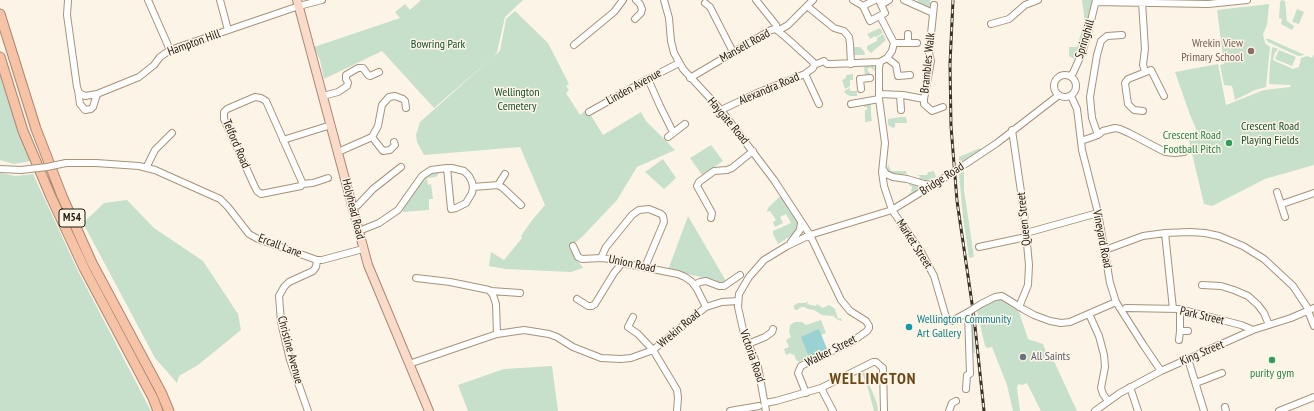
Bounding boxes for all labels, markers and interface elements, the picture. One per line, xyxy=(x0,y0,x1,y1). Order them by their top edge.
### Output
street label: Springhill xyxy=(1072,18,1098,60)
street label: Mansell Road xyxy=(717,26,773,66)
street label: Hampton Hill xyxy=(166,27,222,59)
street label: Brambles Walk xyxy=(918,32,938,94)
place label: Wrekin View Primary School xyxy=(1181,37,1243,65)
park label: Bowring Park xyxy=(411,38,465,52)
marker: Wrekin View Primary School xyxy=(1246,46,1256,56)
street label: Linden Avenue xyxy=(604,66,664,108)
street label: Alexandra Road xyxy=(736,70,802,108)
park label: Wellington Cemetery xyxy=(495,86,539,114)
street label: Haygate Road xyxy=(704,95,752,147)
street label: Telford Road xyxy=(219,117,253,171)
park label: Crescent Road Playing Fields xyxy=(1241,120,1299,148)
place label: Crescent Road Football Pitch xyxy=(1163,129,1221,157)
marker: Crescent Road Football Pitch xyxy=(1224,138,1234,148)
street label: Bridge Road xyxy=(917,159,967,199)
street label: Holyhead Road xyxy=(338,177,368,241)
street label: Queen Street xyxy=(1014,191,1034,247)
road number: M54 xyxy=(59,209,85,227)
street label: Vineyard Road xyxy=(1089,209,1115,269)
street label: Market Street xyxy=(893,217,935,271)
street label: Ercall Lane xyxy=(256,231,304,261)
street label: Union Road xyxy=(607,252,657,276)
street label: Park Street xyxy=(1178,304,1226,328)
street label: Wrekin Road xyxy=(655,307,703,351)
place label: Wellington Community Art Gallery xyxy=(917,313,1011,341)
street label: Christine Avenue xyxy=(274,314,306,386)
marker: Wellington Community Art Gallery xyxy=(904,322,914,332)
street label: Victoria Road xyxy=(736,328,768,384)
street label: Walker Street xyxy=(803,332,859,370)
street label: King Street xyxy=(1178,337,1226,369)
place label: All Saints xyxy=(1031,350,1070,364)
marker: All Saints xyxy=(1018,352,1028,362)
marker: purity gym xyxy=(1267,355,1277,365)
place label: purity gym xyxy=(1250,367,1294,381)
district label: WELLINGTON xyxy=(830,369,916,389)

